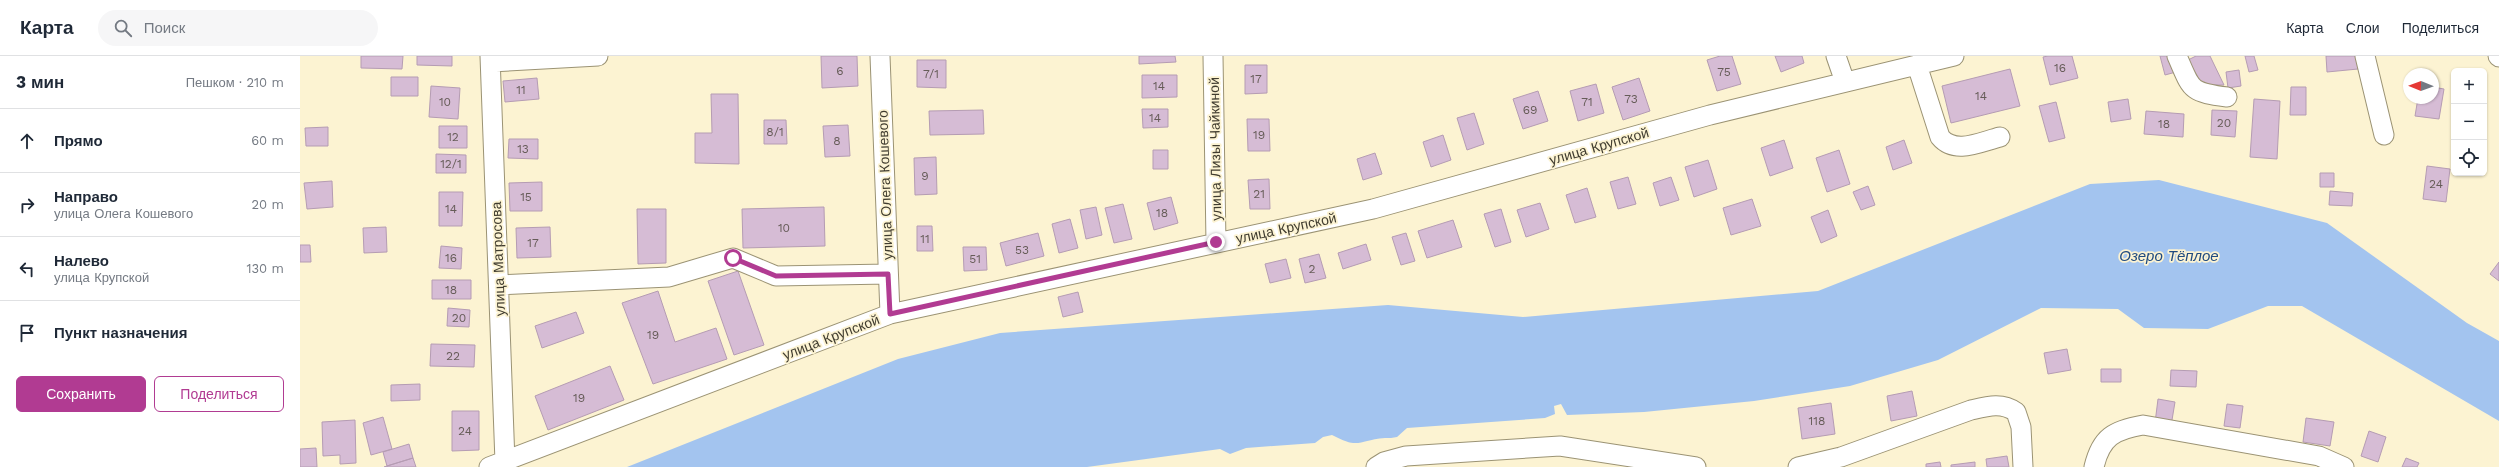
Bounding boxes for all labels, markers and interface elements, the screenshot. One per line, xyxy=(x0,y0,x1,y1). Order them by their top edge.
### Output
search box xyxy=(98,10,378,46)
text: Карта xyxy=(20,16,74,39)
icon: search xyxy=(112,17,134,39)
text: Поиск xyxy=(144,19,185,37)
text: Карта xyxy=(2286,20,2324,36)
text: Слои xyxy=(2346,20,2380,36)
text: Поделиться xyxy=(2402,20,2479,36)
house number: 16 xyxy=(2054,61,2066,75)
house number: 6 xyxy=(836,64,844,78)
house number: 75 xyxy=(1717,65,1731,79)
house number: 7/1 xyxy=(923,67,939,81)
north arrow xyxy=(2403,68,2439,104)
map controls xyxy=(2451,68,2487,176)
button: + xyxy=(2451,68,2487,104)
text: 3 мин xyxy=(16,72,64,92)
house number: 17 xyxy=(1250,72,1262,86)
text: Пешком · 210 m xyxy=(186,75,284,90)
street label: улица Лизы Чайкиной xyxy=(1206,77,1224,221)
house number: 14 xyxy=(1153,79,1165,93)
house number: 11 xyxy=(516,83,526,97)
house number: 14 xyxy=(1975,89,1987,103)
house number: 73 xyxy=(1624,92,1638,106)
house number: 10 xyxy=(439,95,451,109)
house number: 71 xyxy=(1581,95,1593,109)
house number: 69 xyxy=(1523,103,1537,117)
button: − xyxy=(2451,104,2487,140)
street label: улица Олега Кошевого xyxy=(874,110,896,260)
house number: 14 xyxy=(1149,111,1161,125)
house number: 20 xyxy=(2217,116,2231,130)
house number: 18 xyxy=(2158,117,2170,131)
street label: улица Крупской xyxy=(1548,124,1650,168)
house number: 8/1 xyxy=(766,125,784,139)
house number: 19 xyxy=(1253,128,1265,142)
icon: ahead xyxy=(16,130,38,152)
house number: 12 xyxy=(447,130,459,144)
text: Прямо xyxy=(54,132,103,150)
text: 60 m xyxy=(251,133,284,148)
house number: 8 xyxy=(833,134,841,148)
button: locate xyxy=(2451,140,2487,176)
house number: 13 xyxy=(517,142,529,156)
house number: 12/1 xyxy=(440,157,462,171)
house number: 9 xyxy=(921,169,929,183)
house number: 24 xyxy=(2429,177,2443,191)
house number: 21 xyxy=(1253,187,1265,201)
text: Направо xyxy=(54,188,118,206)
house number: 15 xyxy=(520,190,532,204)
icon: right xyxy=(16,194,38,216)
text: 20 m xyxy=(252,197,284,212)
street label: улица Матросова xyxy=(488,201,508,317)
house number: 14 xyxy=(445,202,457,216)
text: улица Олега Кошевого xyxy=(54,206,193,221)
house number: 18 xyxy=(1156,206,1168,220)
street label: улица Крупской xyxy=(1234,210,1338,246)
house number: 10 xyxy=(778,221,790,235)
house number: 11 xyxy=(920,232,930,246)
route end xyxy=(1207,233,1225,251)
house number: 17 xyxy=(527,236,539,250)
house number: 53 xyxy=(1015,243,1029,257)
water label: Озеро Тёплое xyxy=(2119,247,2219,265)
route start xyxy=(724,249,742,267)
house number: 16 xyxy=(445,251,457,265)
text: Налево xyxy=(54,252,109,270)
house number: 51 xyxy=(969,252,981,266)
icon: left xyxy=(16,258,38,280)
text: 130 m xyxy=(246,261,284,276)
house number: 2 xyxy=(1309,262,1316,276)
text: улица Крупской xyxy=(54,270,149,285)
house number: 18 xyxy=(445,283,457,297)
house number: 20 xyxy=(452,311,466,325)
street label: улица Крупской xyxy=(780,311,882,363)
icon: arrive xyxy=(16,322,38,344)
text: Пункт назначения xyxy=(54,324,187,342)
house number: 19 xyxy=(647,328,659,342)
house number: 22 xyxy=(446,349,460,363)
button: Сохранить xyxy=(16,376,146,412)
button: Поделиться xyxy=(154,376,284,412)
house number: 19 xyxy=(573,391,585,405)
house number: 118 xyxy=(1809,414,1825,428)
house number: 24 xyxy=(458,424,472,438)

